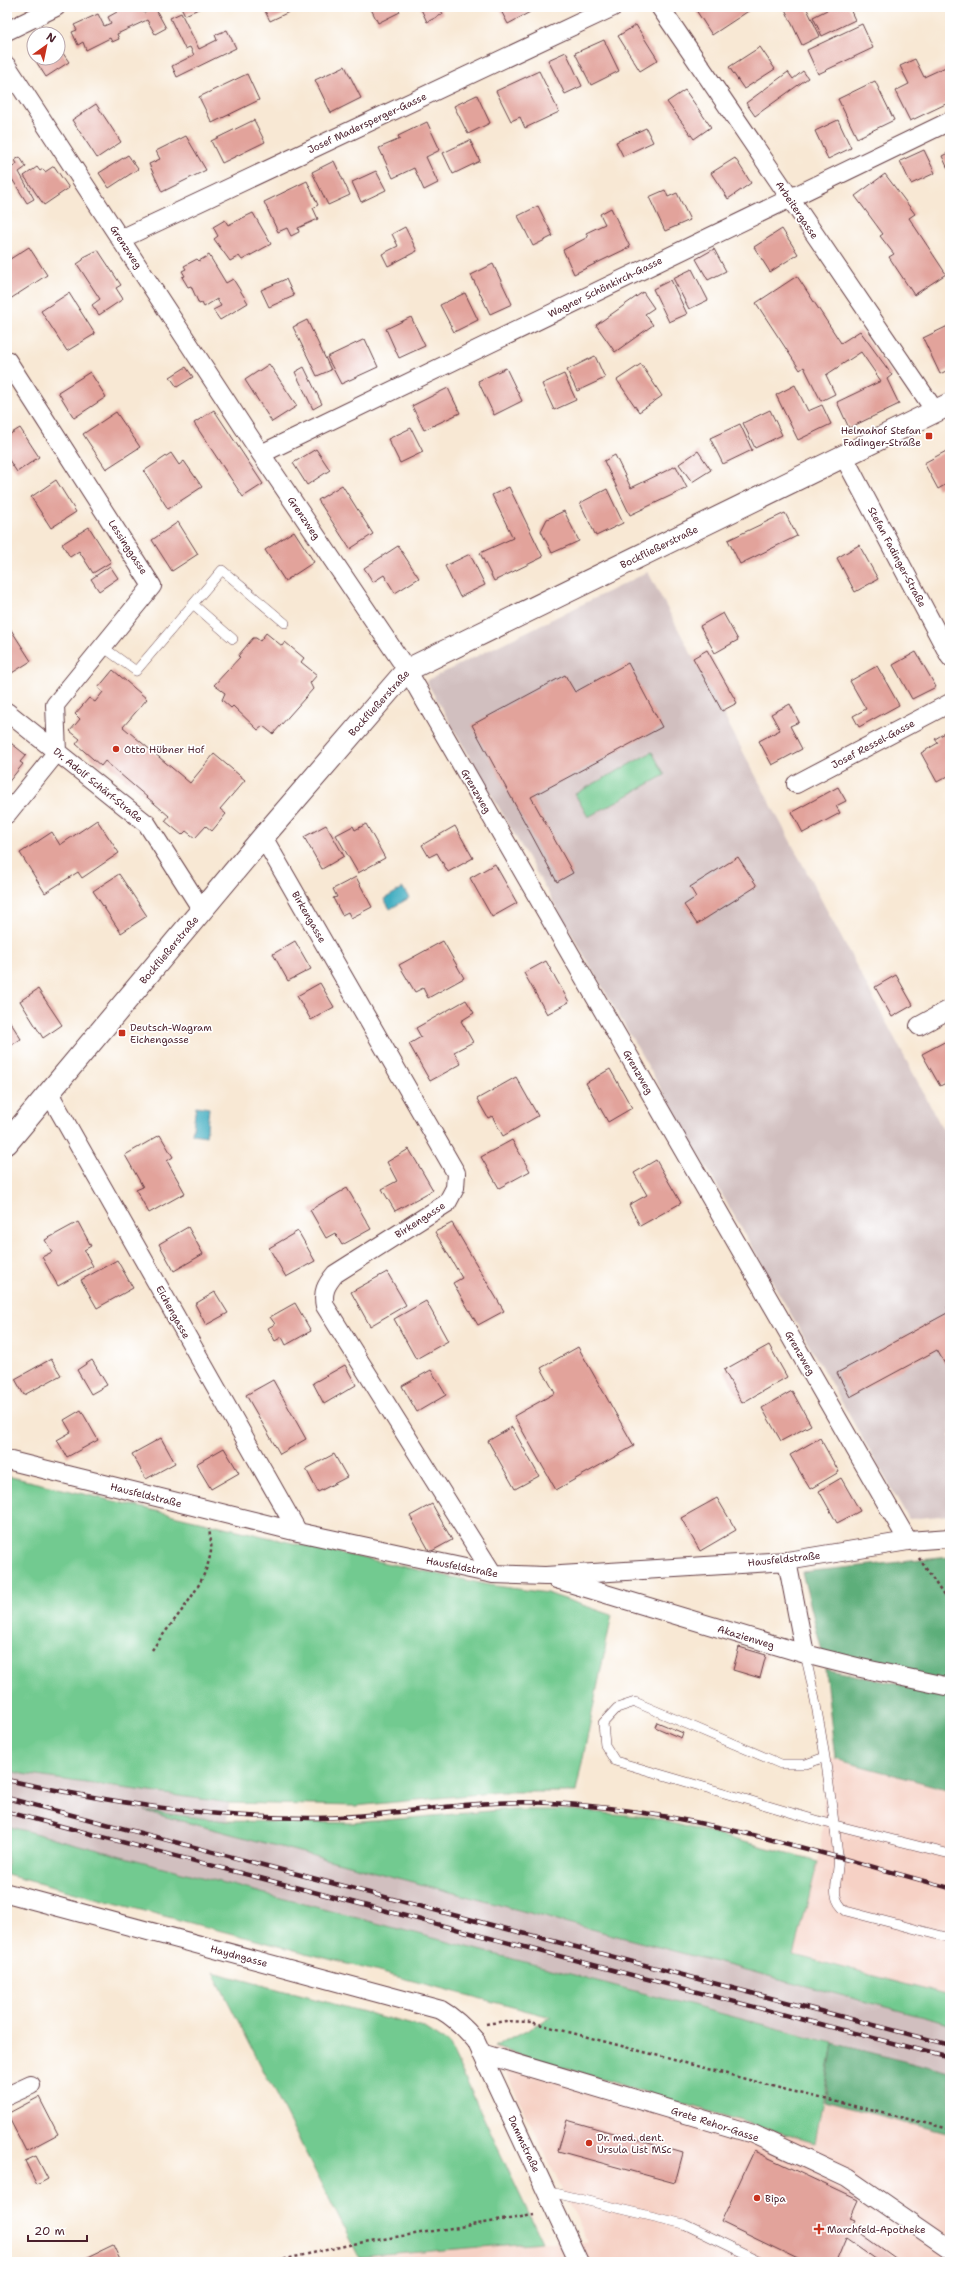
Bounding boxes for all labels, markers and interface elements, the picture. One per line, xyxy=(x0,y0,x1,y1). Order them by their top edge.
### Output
north arrow xyxy=(26,26,66,66)
text: N xyxy=(43,29,59,47)
street label: Josef Madersperger-Gasse xyxy=(305,90,429,156)
street label: Arbeitergasse xyxy=(773,179,821,242)
street label: Grenzweg xyxy=(107,223,145,271)
street label: Wagner Schönkirch-Gasse xyxy=(546,253,665,320)
place label: Helmahof Stefan Fadinger-Straße xyxy=(841,424,921,449)
marker: Helmahof Stefan Fadinger-Straße xyxy=(924,431,934,441)
street label: Grenzweg xyxy=(285,494,323,542)
street label: Stefan Fadinger-Straße xyxy=(865,505,929,610)
street label: Lessinggasse xyxy=(106,517,151,577)
street label: Bockfließerstraße xyxy=(618,522,700,572)
street label: Bockfließerstraße xyxy=(346,667,413,739)
street label: Josef Ressel-Gasse xyxy=(829,716,917,771)
place label: Otto Hübner Hof xyxy=(124,743,205,756)
marker: Otto Hübner Hof xyxy=(111,744,121,754)
street label: Dr. Adolf Schärf-Straße xyxy=(51,745,146,825)
street label: Grenzweg xyxy=(458,766,494,816)
street label: Birkengasse xyxy=(289,889,329,945)
street label: Bockfließerstraße xyxy=(137,913,202,987)
place label: Deutsch-Wagram Eichengasse xyxy=(130,1021,212,1046)
marker: Deutsch-Wagram Eichengasse xyxy=(117,1028,127,1038)
street label: Grenzweg xyxy=(620,1047,656,1097)
street label: Birkengasse xyxy=(392,1199,448,1241)
street label: Eichengasse xyxy=(153,1283,193,1341)
street label: Grenzweg xyxy=(782,1328,818,1378)
street label: Hausfeldstraße xyxy=(109,1480,183,1510)
street label: Hausfeldstraße xyxy=(747,1549,821,1569)
street label: Hausfeldstraße xyxy=(425,1554,499,1580)
street label: Akazienweg xyxy=(716,1622,776,1652)
street label: Haydngasse xyxy=(209,1942,269,1970)
street label: Grete Rehor-Gasse xyxy=(669,2104,761,2144)
street label: Dammstraße xyxy=(505,2113,543,2175)
place label: Dr. med. dent. Ursula List MSc xyxy=(597,2131,672,2156)
marker: Dr. med. dent. Ursula List MSc xyxy=(584,2138,594,2148)
place label: Bipa xyxy=(765,2192,786,2205)
marker: Bipa xyxy=(752,2193,762,2203)
scale bar xyxy=(28,2217,87,2243)
text: 20 m xyxy=(34,2223,65,2239)
place label: Marchfeld-Apotheke xyxy=(827,2223,926,2236)
marker: Marchfeld-Apotheke xyxy=(814,2224,824,2234)

